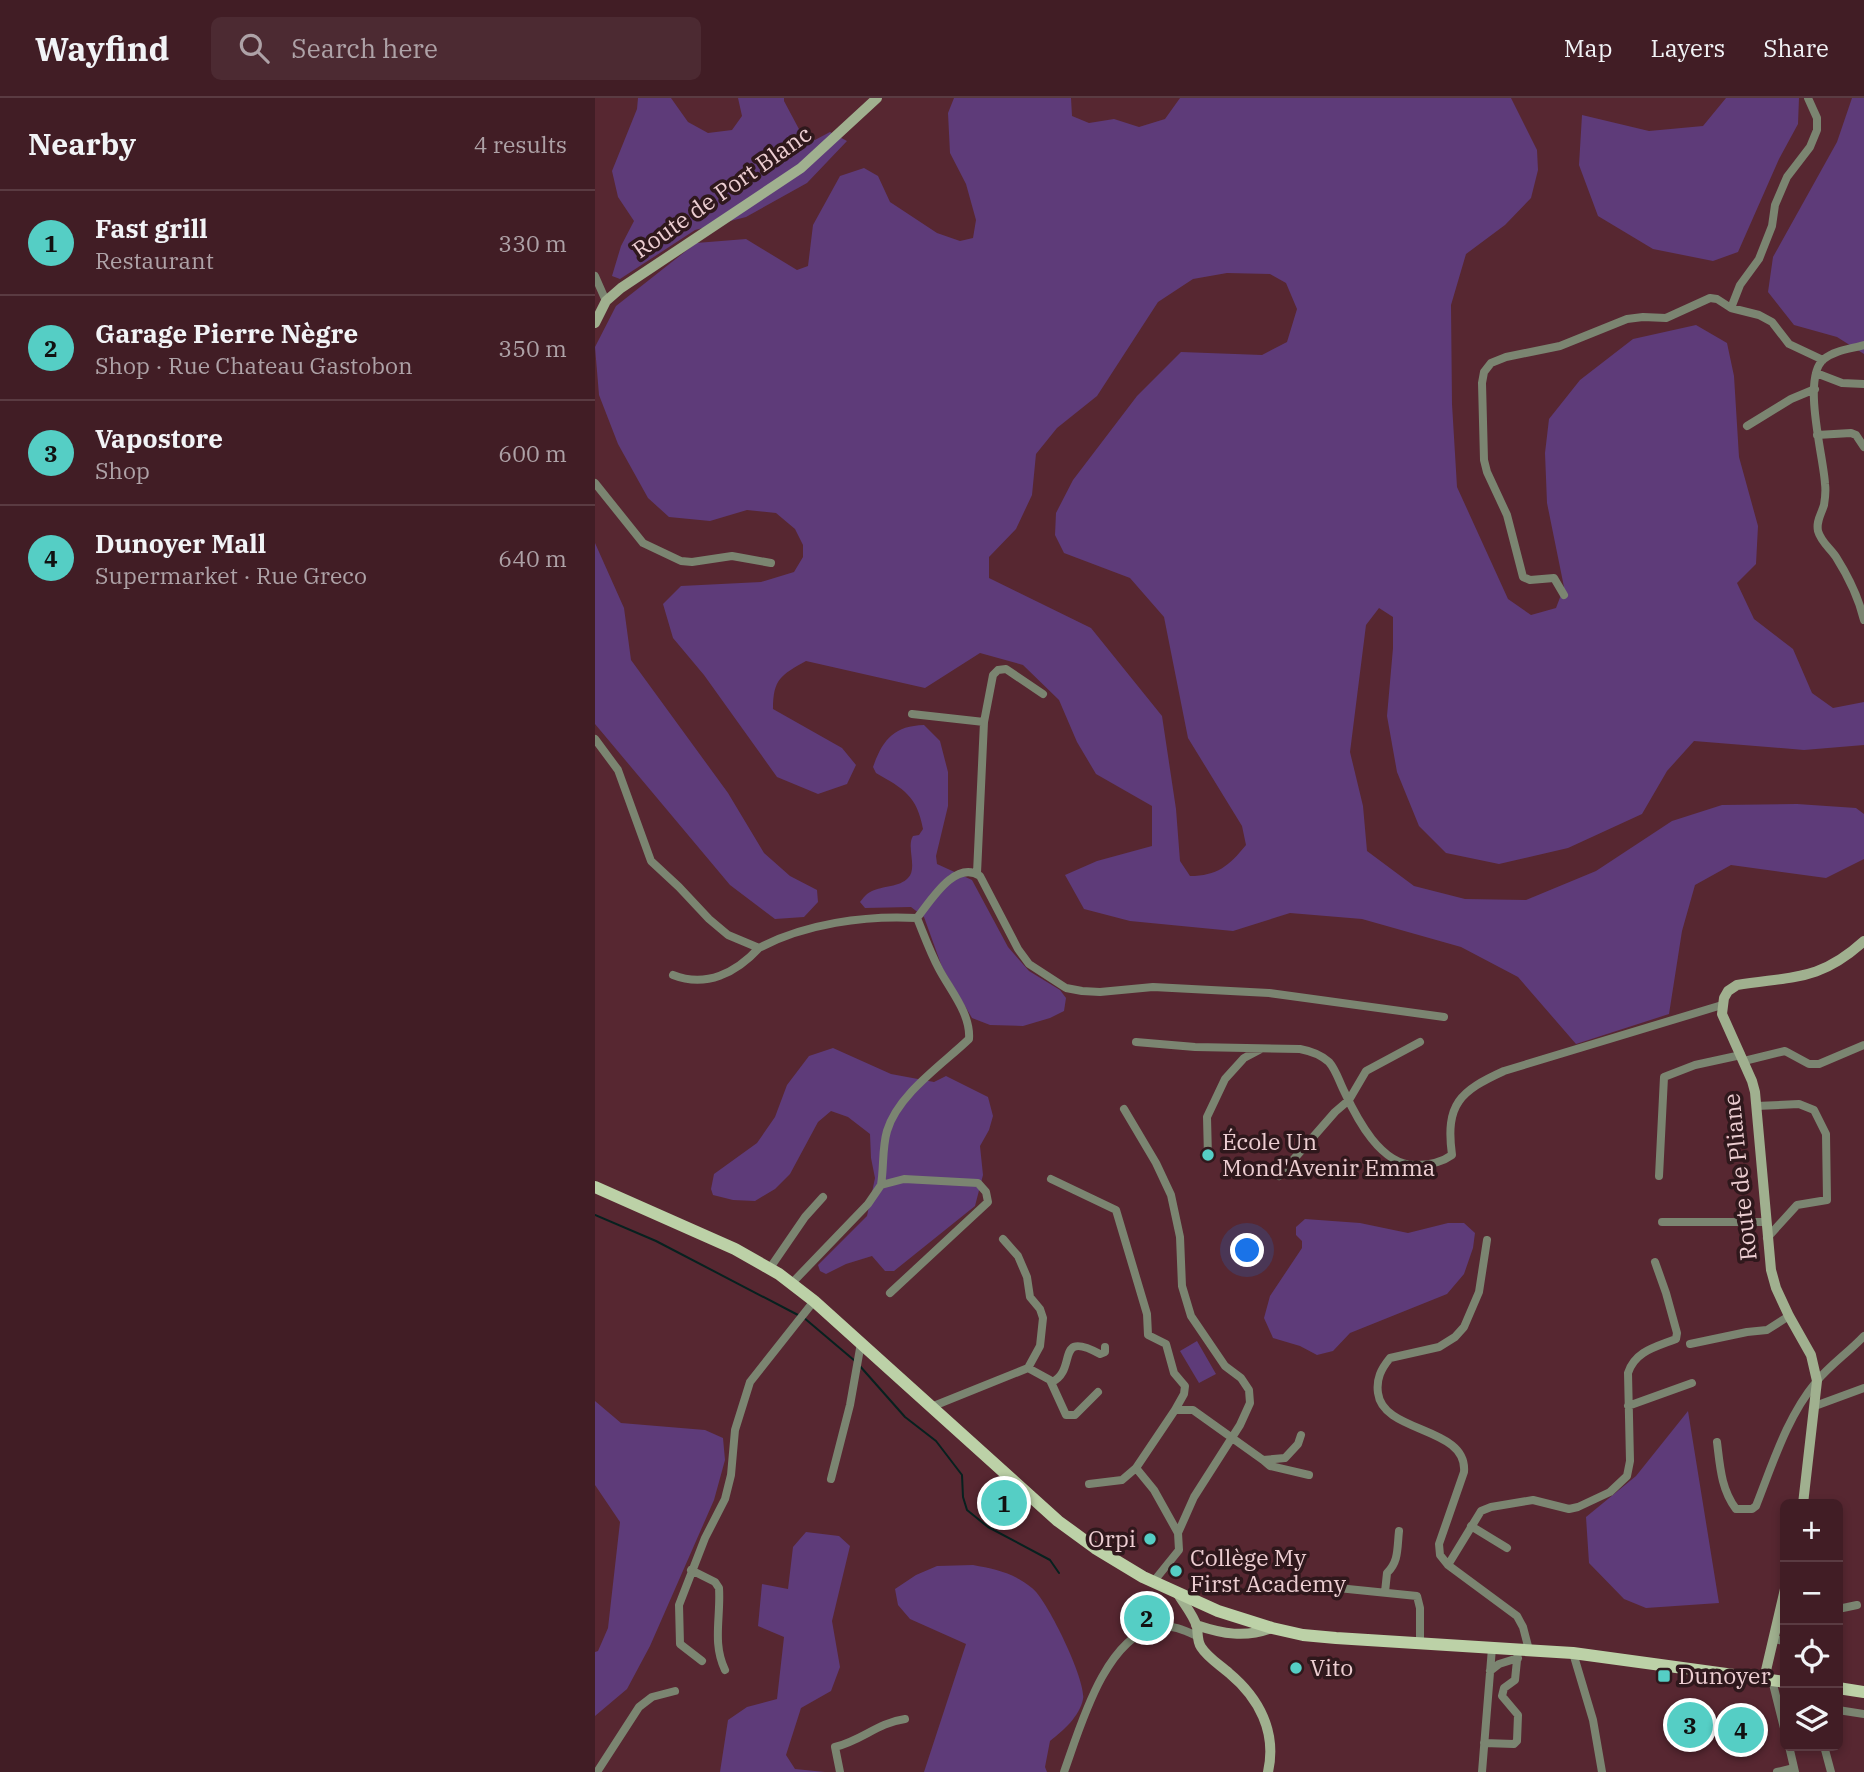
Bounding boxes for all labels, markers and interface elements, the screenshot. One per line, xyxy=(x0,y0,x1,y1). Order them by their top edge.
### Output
search box xyxy=(211,17,701,80)
text: Wayfind xyxy=(35,27,169,70)
icon: search xyxy=(235,29,273,67)
text: Search here xyxy=(291,31,438,65)
text: Map xyxy=(1564,32,1612,64)
text: Layers xyxy=(1650,32,1725,64)
text: Share xyxy=(1763,32,1829,64)
street label: Route de Port Blanc xyxy=(626,118,817,264)
text: Nearby xyxy=(28,124,136,163)
text: 4 results xyxy=(474,129,567,159)
text: Fast grill xyxy=(95,211,208,245)
text: 1 xyxy=(44,228,58,258)
text: 330 m xyxy=(498,228,567,258)
text: Restaurant xyxy=(95,245,214,275)
text: Garage Pierre Nègre xyxy=(95,316,358,350)
text: 2 xyxy=(44,333,58,363)
text: 350 m xyxy=(498,333,567,363)
text: Shop · Rue Chateau Gastobon xyxy=(95,350,413,380)
text: Vapostore xyxy=(95,421,223,455)
text: 3 xyxy=(44,438,58,468)
text: 600 m xyxy=(498,438,567,468)
text: Shop xyxy=(95,455,150,485)
text: Dunoyer Mall xyxy=(95,526,266,560)
text: 4 xyxy=(44,543,58,573)
text: 640 m xyxy=(498,543,567,573)
text: Supermarket · Rue Greco xyxy=(95,560,367,590)
street label: Route de Pliane xyxy=(1715,1092,1763,1262)
place label: École Un Mond'Avenir Emma xyxy=(1222,1126,1435,1182)
marker: École Un Mond'Avenir Emma xyxy=(1200,1147,1216,1163)
your location xyxy=(1230,1233,1264,1267)
pin: 1 xyxy=(981,1477,1027,1529)
map controls xyxy=(1780,1499,1843,1751)
button: + xyxy=(1780,1499,1843,1562)
place label: Orpi xyxy=(1088,1523,1136,1553)
marker: Orpi xyxy=(1142,1531,1158,1547)
place label: Collège My First Academy xyxy=(1190,1542,1347,1598)
button: − xyxy=(1780,1562,1843,1625)
marker: Collège My First Academy xyxy=(1168,1563,1184,1579)
pin: 2 xyxy=(1124,1592,1170,1644)
button: locate xyxy=(1780,1625,1843,1688)
place label: Vito xyxy=(1310,1652,1353,1682)
marker: Vito xyxy=(1288,1660,1304,1676)
place label: Dunoyer xyxy=(1678,1660,1771,1690)
marker: Dunoyer xyxy=(1656,1668,1672,1684)
button: layers xyxy=(1780,1688,1843,1751)
pin: 3 xyxy=(1667,1699,1713,1751)
pin: 4 xyxy=(1718,1704,1764,1756)

